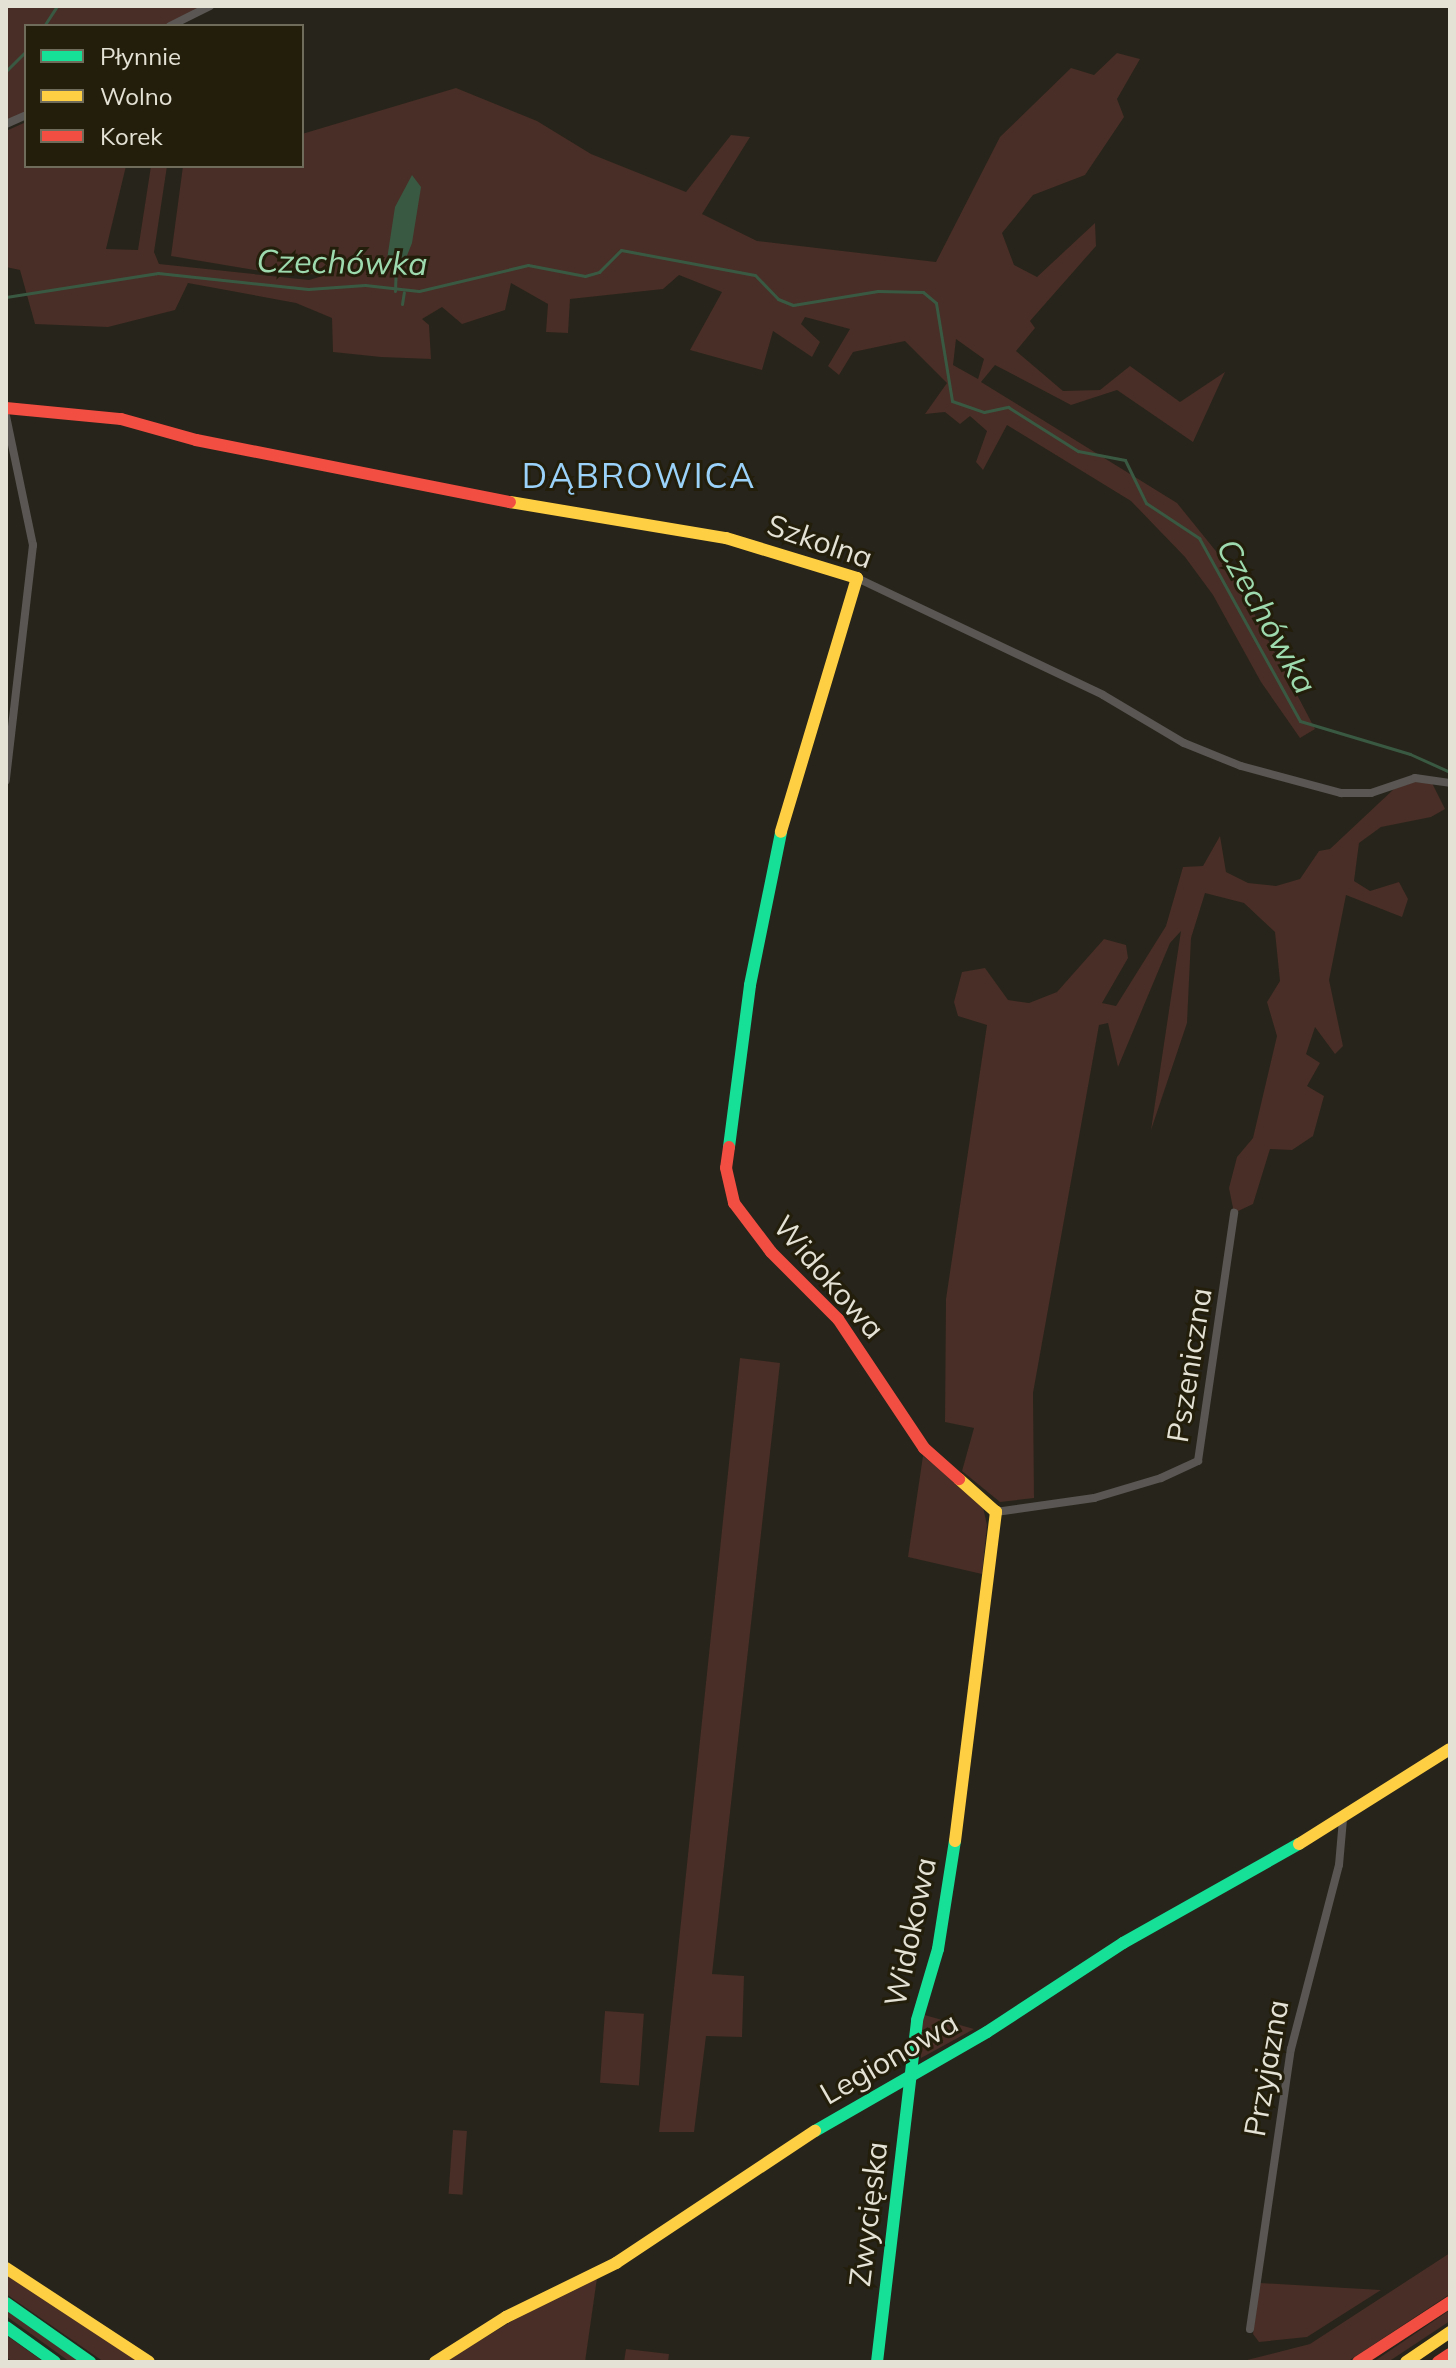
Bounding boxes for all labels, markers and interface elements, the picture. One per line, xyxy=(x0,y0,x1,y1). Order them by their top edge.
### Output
legend xyxy=(24,24,304,168)
text: Płynnie xyxy=(100,41,181,71)
text: Wolno xyxy=(100,81,172,111)
text: Korek xyxy=(100,121,163,151)
water label: Czechówka xyxy=(256,241,428,283)
district label: DĄBROWICA xyxy=(522,456,756,496)
street label: Szkolna xyxy=(763,506,877,576)
water label: Czechówka xyxy=(1209,532,1325,700)
street label: Widokowa xyxy=(766,1208,892,1346)
street label: Pszeniczna xyxy=(1159,1285,1219,1445)
street label: Widokowa xyxy=(877,1854,943,2010)
street label: Przyjazna xyxy=(1236,1997,1296,2139)
street label: Legionowa xyxy=(814,2004,964,2112)
street label: Zwycięska xyxy=(841,2140,895,2288)

